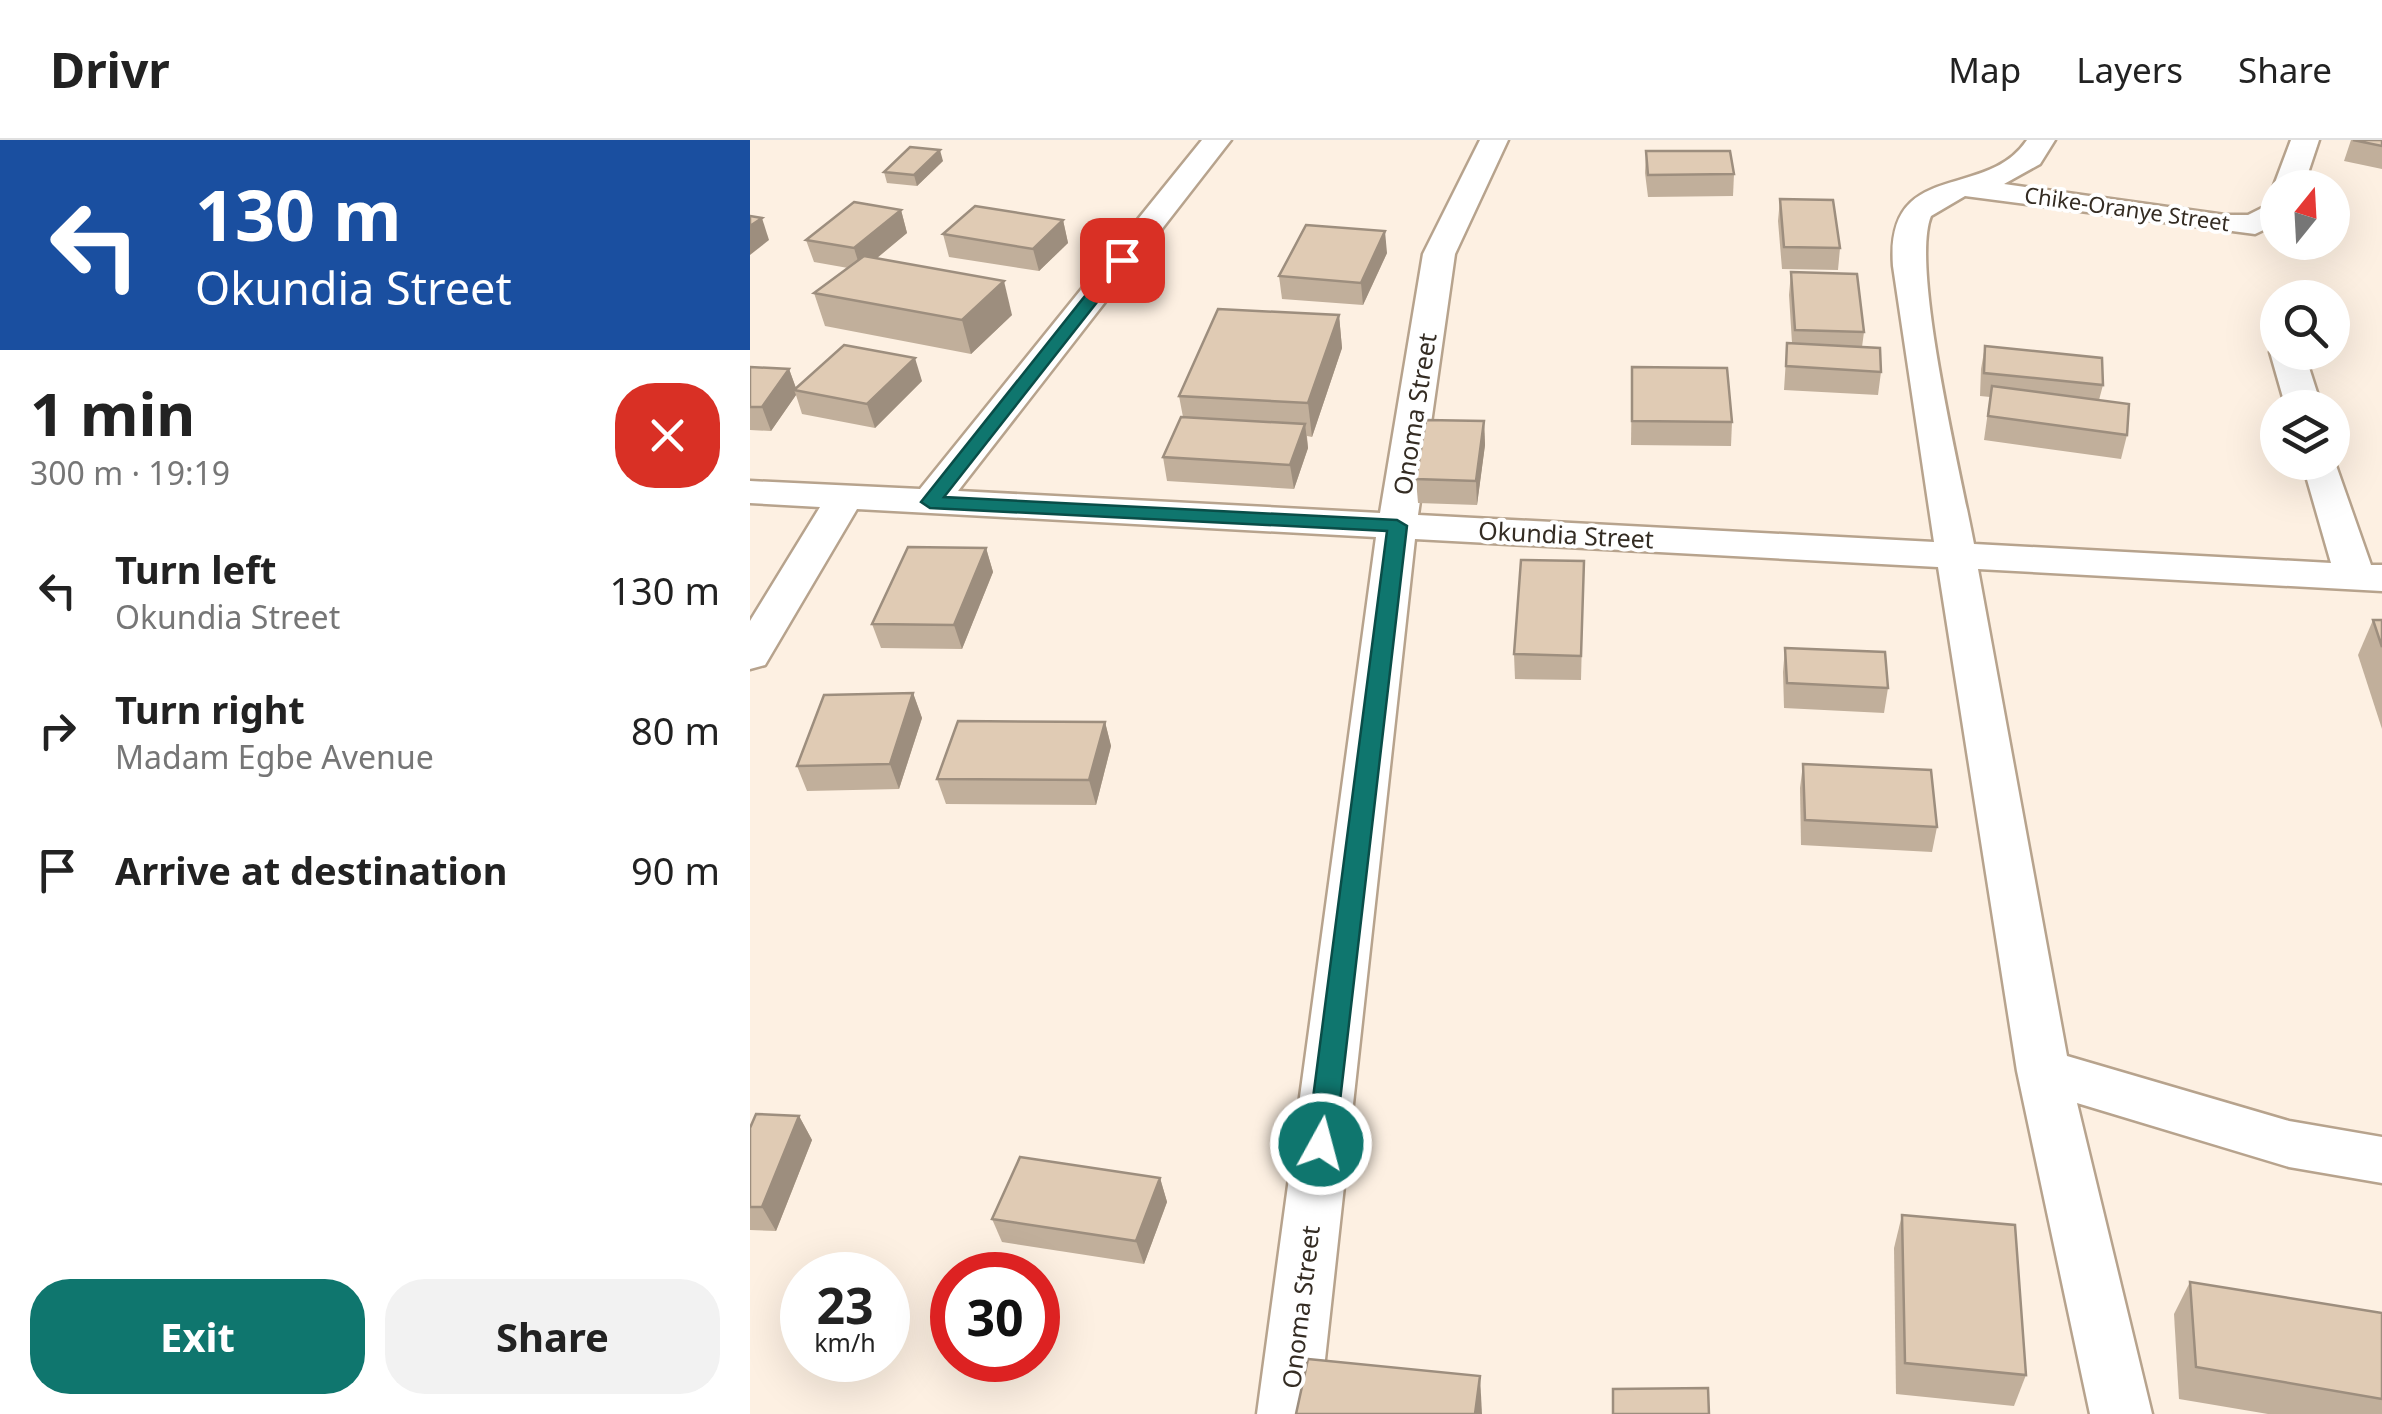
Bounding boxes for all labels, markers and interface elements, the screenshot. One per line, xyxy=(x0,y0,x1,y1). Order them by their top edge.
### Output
text: Drivr xyxy=(50,37,170,102)
text: Map xyxy=(1948,46,2021,93)
text: Layers xyxy=(2076,46,2183,93)
text: Share xyxy=(2238,46,2332,93)
text: 130 m xyxy=(195,166,402,262)
north arrow xyxy=(2260,170,2350,260)
map controls xyxy=(2260,170,2350,480)
street label: Chike-Oranye Street xyxy=(2023,179,2232,237)
icon: left xyxy=(30,180,160,310)
pin xyxy=(1080,218,1165,303)
icon: arrive xyxy=(1095,233,1150,288)
text: Okundia Street xyxy=(195,257,512,318)
button: search xyxy=(2260,280,2350,370)
street label: Onoma Street xyxy=(1384,330,1444,497)
text: 1 min xyxy=(30,372,195,454)
button: close xyxy=(615,383,720,488)
button: layers xyxy=(2260,390,2350,480)
text: 300 m · 19:19 xyxy=(30,451,230,494)
street label: Okundia Street xyxy=(1477,512,1655,556)
text: Turn left xyxy=(115,543,277,595)
icon: left xyxy=(30,563,85,618)
text: 130 m xyxy=(609,564,720,616)
text: Okundia Street xyxy=(115,595,340,638)
text: Turn right xyxy=(115,683,305,735)
icon: right xyxy=(30,703,85,758)
text: 80 m xyxy=(631,704,720,756)
text: Madam Egbe Avenue xyxy=(115,735,434,778)
icon: arrive xyxy=(30,843,85,898)
text: Arrive at destination xyxy=(115,844,507,896)
text: 90 m xyxy=(631,844,720,896)
position arrow xyxy=(1269,1092,1373,1196)
street label: Onoma Street xyxy=(1273,1224,1327,1390)
speed limit sign: 30 xyxy=(930,1252,1060,1382)
text: 23 xyxy=(816,1271,874,1339)
button: Exit xyxy=(30,1279,365,1394)
button: Share xyxy=(385,1279,720,1394)
text: km/h xyxy=(814,1325,876,1359)

